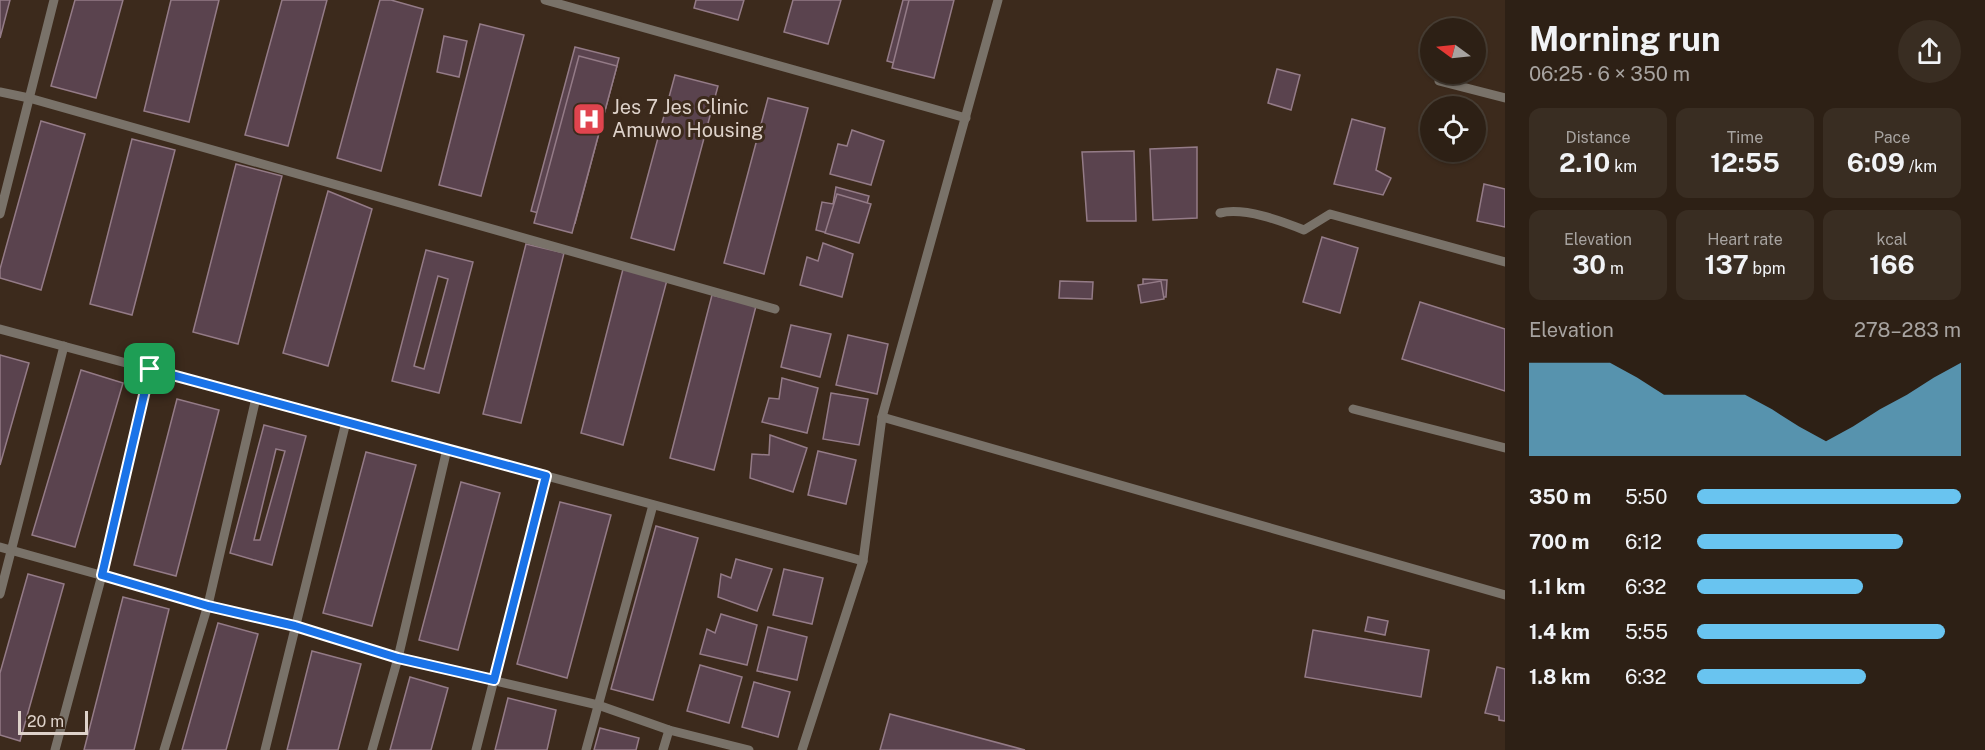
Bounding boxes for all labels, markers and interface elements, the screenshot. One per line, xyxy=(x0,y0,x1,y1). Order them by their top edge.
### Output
north arrow xyxy=(1420,18,1486,84)
map controls xyxy=(1420,18,1486,162)
text: Morning run xyxy=(1529,20,1721,58)
button: share xyxy=(1898,20,1961,83)
text: 06:25 · 6 × 350 m xyxy=(1529,62,1690,86)
place label: Jes 7 Jes Clinic Amuwo Housing xyxy=(612,95,764,142)
button: locate xyxy=(1420,96,1486,162)
hospital icon: Jes 7 Jes Clinic Amuwo Housing xyxy=(571,101,607,137)
text: Distance xyxy=(1566,128,1630,147)
text: Time xyxy=(1727,128,1763,147)
text: Pace xyxy=(1874,128,1910,147)
text: 2.10 xyxy=(1559,147,1610,178)
text: 12:55 xyxy=(1710,147,1780,178)
text: 6:09 xyxy=(1847,147,1905,178)
text: km xyxy=(1610,157,1637,176)
text: /km xyxy=(1905,157,1937,176)
text: Elevation xyxy=(1564,230,1632,249)
text: Heart rate xyxy=(1707,230,1783,249)
text: kcal xyxy=(1877,230,1907,249)
text: 30 xyxy=(1572,249,1606,280)
text: 137 xyxy=(1704,249,1749,280)
text: 166 xyxy=(1869,249,1915,280)
text: m xyxy=(1606,259,1624,278)
text: bpm xyxy=(1749,259,1786,278)
text: Elevation xyxy=(1529,318,1614,342)
text: 278–283 m xyxy=(1854,318,1961,342)
pin xyxy=(124,343,175,394)
icon: arrive xyxy=(133,352,166,385)
text: 350 m xyxy=(1529,485,1591,509)
text: 5:50 xyxy=(1625,485,1667,509)
text: 700 m xyxy=(1529,530,1589,554)
text: 6:12 xyxy=(1625,530,1662,554)
text: 1.1 km xyxy=(1529,575,1586,599)
text: 6:32 xyxy=(1625,575,1666,599)
text: 1.4 km xyxy=(1529,620,1590,644)
text: 5:55 xyxy=(1625,620,1668,644)
text: 1.8 km xyxy=(1529,665,1590,689)
text: 6:32 xyxy=(1625,665,1666,689)
scale bar xyxy=(18,708,88,736)
text: 20 m xyxy=(27,712,64,731)

